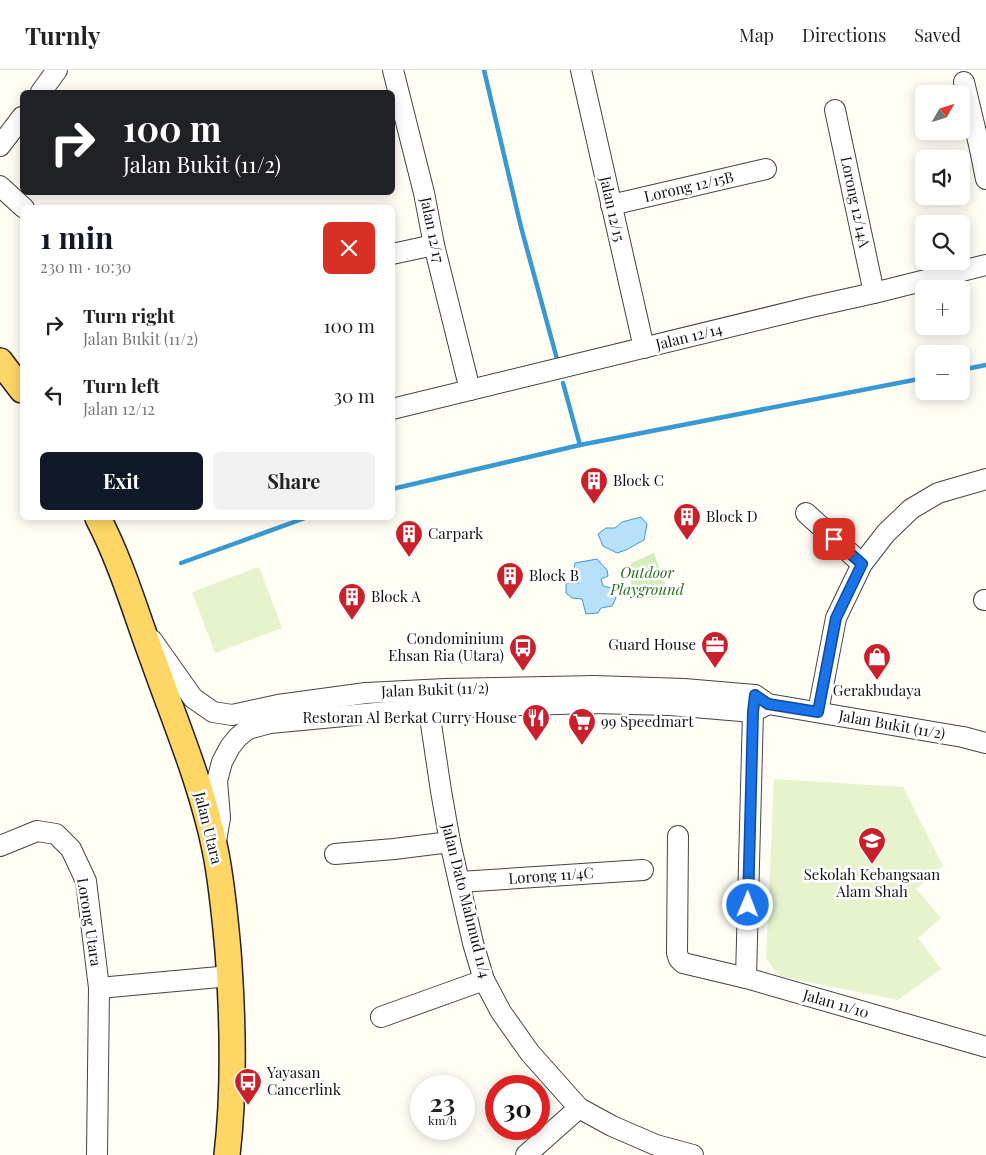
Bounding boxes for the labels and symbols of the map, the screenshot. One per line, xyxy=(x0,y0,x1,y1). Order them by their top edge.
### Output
north arrow xyxy=(915,85,970,140)
street label: Lorong 12/14A xyxy=(837,154,876,250)
street label: Lorong 12/15B xyxy=(642,166,736,206)
street label: Jalan 12/15 xyxy=(596,173,630,243)
street label: Jalan 12/17 xyxy=(416,194,450,264)
street label: Jalan 12/14 xyxy=(652,318,724,354)
building icon: Block C xyxy=(579,466,609,505)
place label: Block C xyxy=(613,470,664,490)
building icon: Block D xyxy=(672,502,702,541)
place label: Block D xyxy=(706,506,758,526)
pin xyxy=(813,518,855,560)
building icon: Carpark xyxy=(394,519,424,558)
place label: Carpark xyxy=(428,523,484,543)
building icon: Block B xyxy=(495,561,525,600)
park label: Outdoor Playground xyxy=(609,562,685,599)
place label: Block B xyxy=(529,565,579,585)
building icon: Block A xyxy=(337,582,367,621)
place label: Block A xyxy=(371,586,421,606)
place label: Condominium Ehsan Ria (Utara) xyxy=(388,628,505,665)
office icon: Guard House xyxy=(700,630,730,669)
bus stop icon: Condominium Ehsan Ria (Utara) xyxy=(508,633,538,672)
place label: Guard House xyxy=(608,634,696,654)
shop icon: Gerakbudaya xyxy=(862,642,892,681)
street label: Jalan Bukit (11/2) xyxy=(380,677,489,701)
place label: Gerakbudaya xyxy=(833,680,922,700)
restaurant icon: Restoran Al Berkat Curry House xyxy=(521,703,551,742)
street label: Jalan Bukit (11/2) xyxy=(836,705,947,743)
place label: Restoran Al Berkat Curry House xyxy=(302,707,517,727)
supermarket icon: 99 Speedmart xyxy=(567,707,597,746)
place label: 99 Speedmart xyxy=(601,711,694,731)
street label: Jalan Utara xyxy=(190,789,228,866)
street label: Jalan Dato Mahmud 11/4 xyxy=(438,820,496,980)
school or university icon: Sekolah Kebangsaan Alam Shah xyxy=(857,826,887,865)
street label: Lorong 11/4C xyxy=(508,862,594,888)
place label: Sekolah Kebangsaan Alam Shah xyxy=(804,864,940,901)
street label: Lorong Utara xyxy=(73,876,107,968)
position arrow xyxy=(721,878,773,930)
street label: Jalan 11/10 xyxy=(800,984,872,1022)
place label: Yayasan Cancerlink xyxy=(266,1062,342,1099)
bus stop icon: Yayasan Cancerlink xyxy=(233,1067,263,1106)
speed limit sign: 30 xyxy=(485,1075,550,1140)

